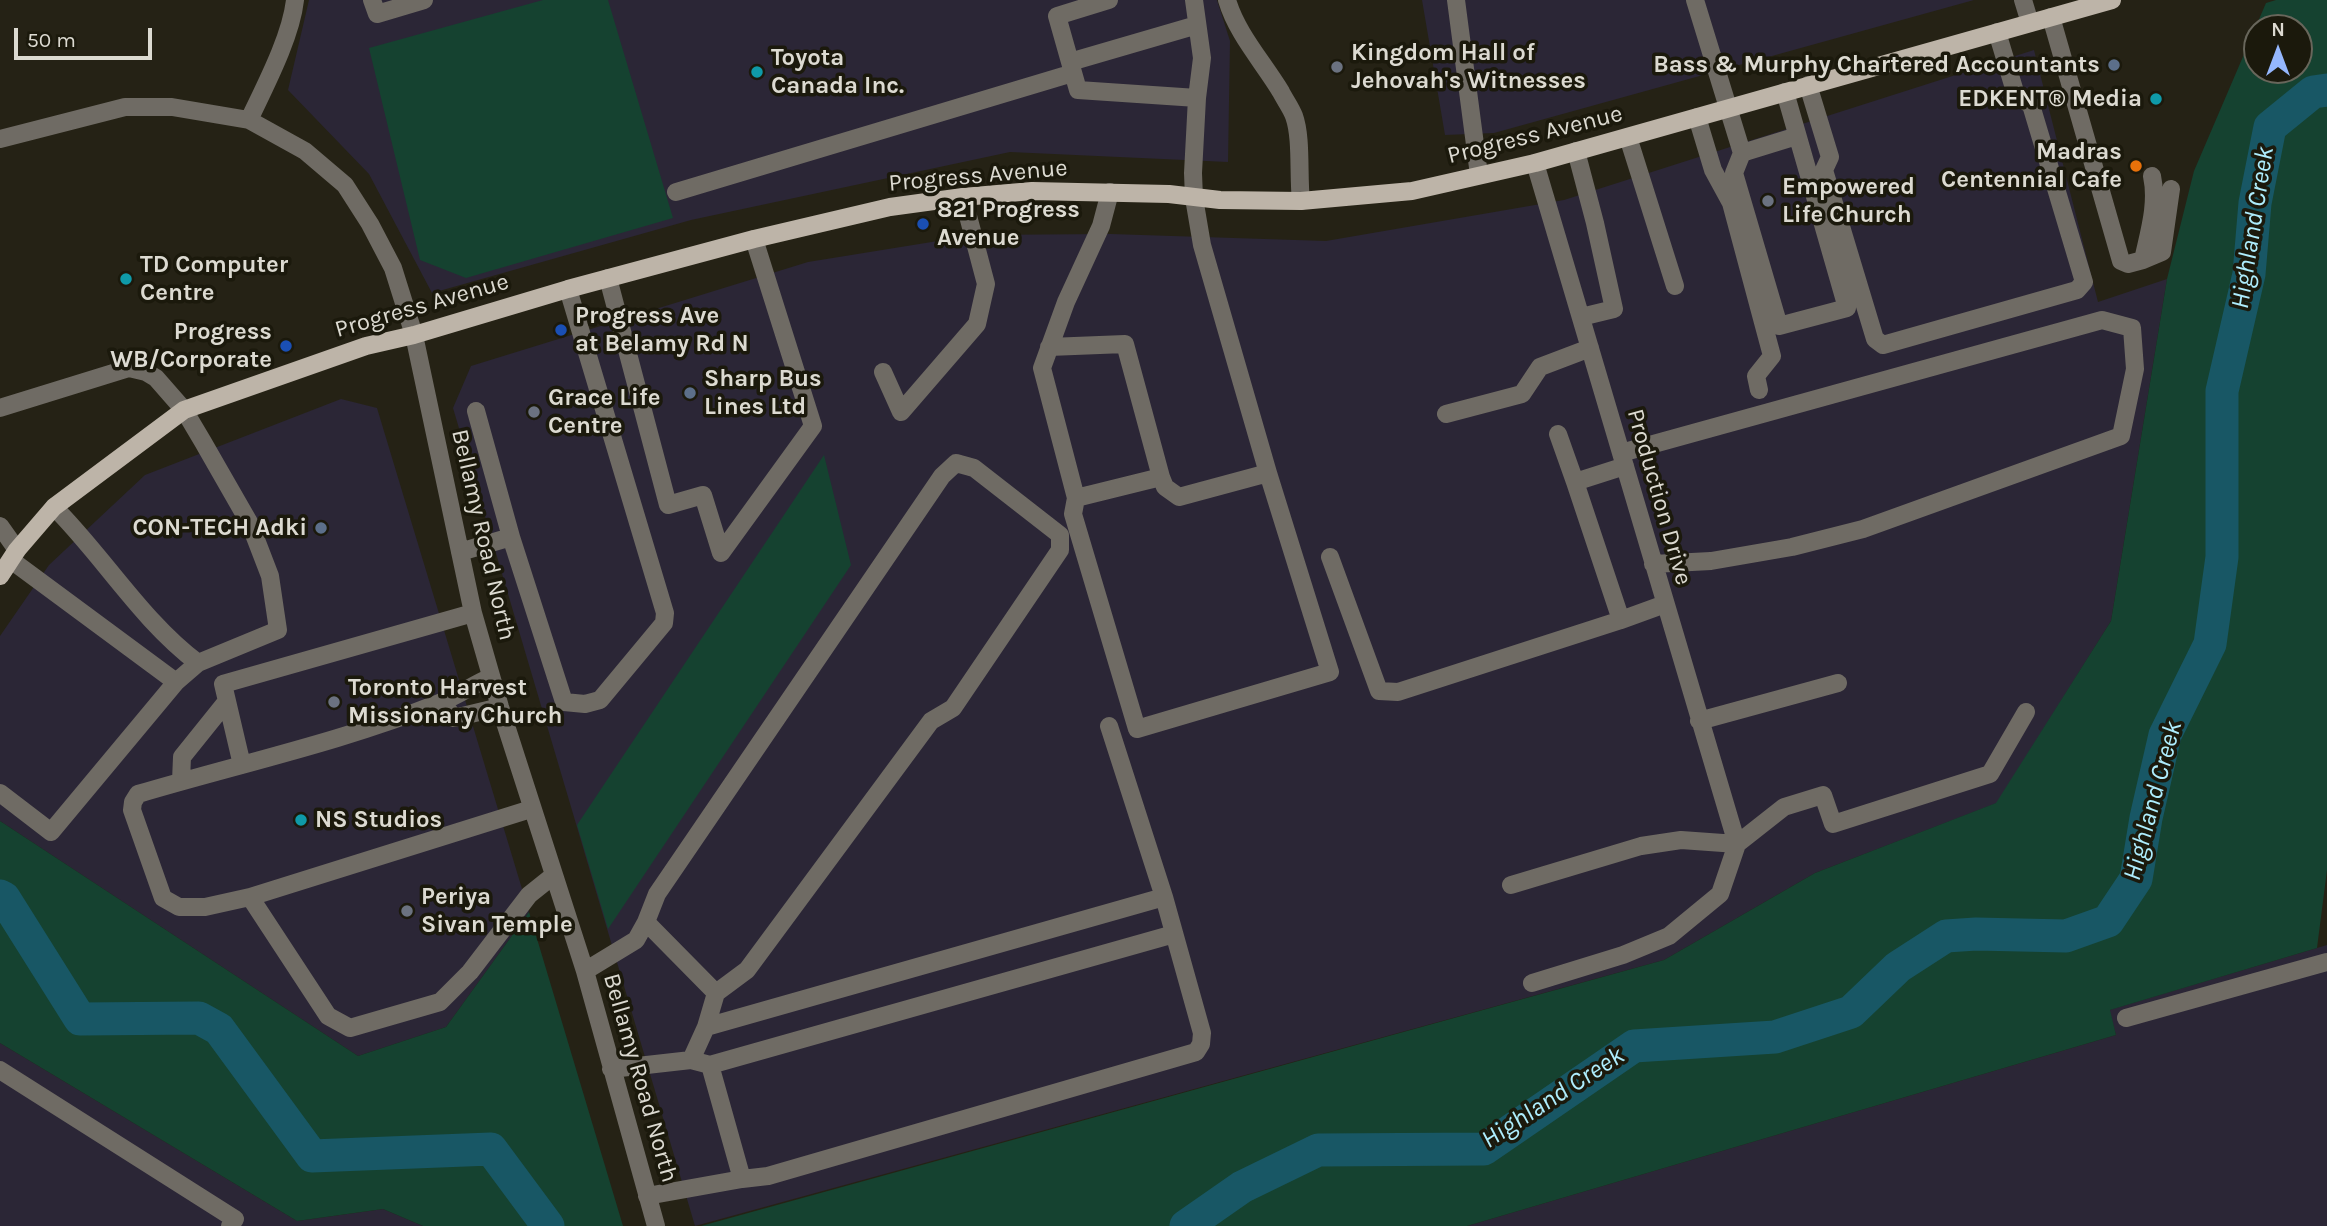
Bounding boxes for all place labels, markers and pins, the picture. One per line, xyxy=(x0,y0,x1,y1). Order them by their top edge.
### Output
place label: Kingdom Hall of Jehovah's Witnesses xyxy=(1351,39,1586,95)
place label: Toyota Canada Inc. xyxy=(771,44,904,100)
place label: Bass & Murphy Chartered Accountants xyxy=(1653,51,2100,79)
marker: Bass & Murphy Chartered Accountants xyxy=(2106,57,2122,73)
marker: Kingdom Hall of Jehovah's Witnesses xyxy=(1329,59,1345,75)
marker: Toyota Canada Inc. xyxy=(749,64,765,80)
place label: EDKENT® Media xyxy=(1958,85,2142,113)
marker: EDKENT® Media xyxy=(2148,91,2164,107)
place label: Madras Centennial Cafe xyxy=(1941,138,2122,194)
marker: Madras Centennial Cafe xyxy=(2128,158,2144,174)
place label: Empowered Life Church xyxy=(1782,173,1915,229)
marker: Empowered Life Church xyxy=(1760,193,1776,209)
place label: 821 Progress Avenue xyxy=(937,196,1080,252)
marker: 821 Progress Avenue xyxy=(915,216,931,232)
place label: TD Computer Centre xyxy=(140,251,288,307)
marker: TD Computer Centre xyxy=(118,271,134,287)
place label: Progress Ave at Belamy Rd N xyxy=(575,302,749,358)
place label: Progress WB/Corporate xyxy=(110,318,272,374)
marker: Progress Ave at Belamy Rd N xyxy=(553,322,569,338)
marker: Progress WB/Corporate xyxy=(278,338,294,354)
place label: Sharp Bus Lines Ltd xyxy=(704,365,822,421)
place label: Grace Life Centre xyxy=(548,384,660,440)
marker: Sharp Bus Lines Ltd xyxy=(682,385,698,401)
marker: Grace Life Centre xyxy=(526,404,542,420)
place label: CON-TECH Adki xyxy=(132,514,307,542)
marker: CON-TECH Adki xyxy=(313,520,329,536)
place label: Toronto Harvest Missionary Church xyxy=(348,674,562,730)
marker: Toronto Harvest Missionary Church xyxy=(326,694,342,710)
place label: NS Studios xyxy=(315,806,442,834)
marker: NS Studios xyxy=(293,812,309,828)
place label: Periya Sivan Temple xyxy=(421,883,573,939)
marker: Periya Sivan Temple xyxy=(399,903,415,919)

